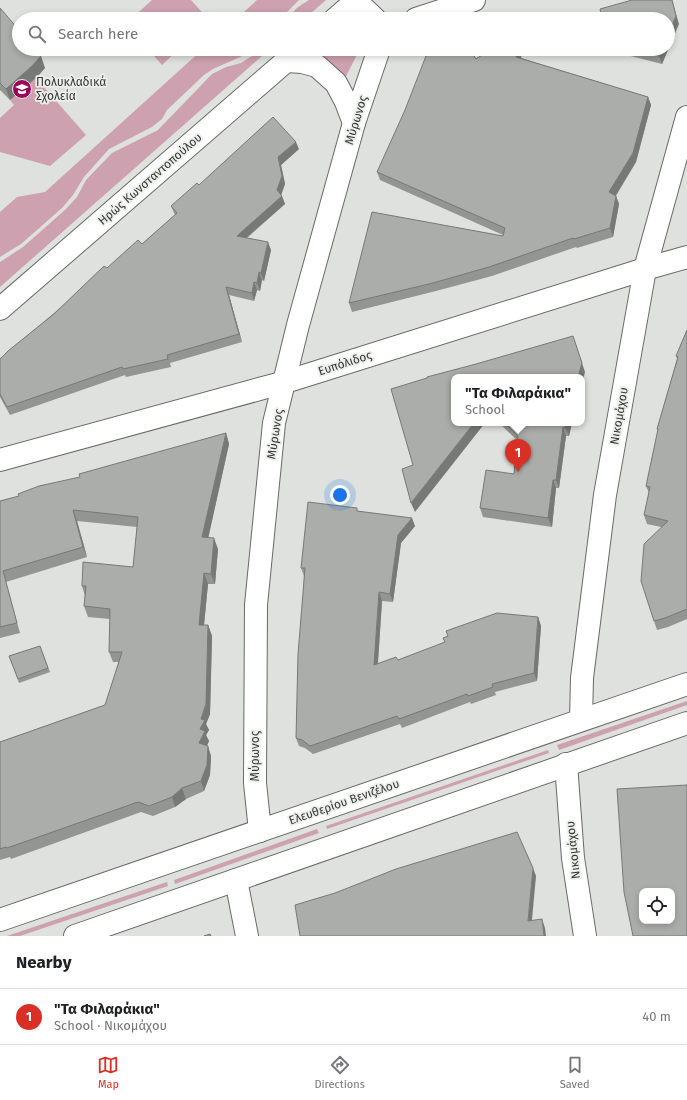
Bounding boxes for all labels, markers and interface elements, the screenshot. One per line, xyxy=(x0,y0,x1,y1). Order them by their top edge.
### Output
search box xyxy=(12,12,675,56)
icon: search xyxy=(26,23,48,45)
text: Search here xyxy=(58,25,138,43)
place label: Πολυκλαδικά Σχολεία xyxy=(36,75,106,103)
school or university icon: Πολυκλαδικά Σχολεία xyxy=(11,78,33,100)
street label: Μύρωνος xyxy=(342,93,370,146)
street label: Ηρώς Κωνσταντοπούλου xyxy=(95,130,205,228)
street label: Ευπόλιδος xyxy=(316,348,374,378)
popup xyxy=(451,374,585,426)
text: "Τα Φιλαράκια" xyxy=(465,384,571,402)
street label: Νικομάχου xyxy=(607,386,631,446)
text: School xyxy=(465,402,505,417)
street label: Μύρωνος xyxy=(264,407,286,460)
pin: 1 xyxy=(505,439,531,472)
your location xyxy=(330,485,350,505)
street label: Μύρωνος xyxy=(248,730,262,781)
street label: Ελευθερίου Βενιζέλου xyxy=(287,776,401,828)
street label: Νικομάχου xyxy=(563,820,583,880)
map controls xyxy=(639,888,675,924)
button: locate xyxy=(639,888,675,924)
text: Nearby xyxy=(16,952,71,973)
text: "Τα Φιλαράκια" xyxy=(54,1000,160,1018)
text: 1 xyxy=(26,1009,32,1024)
text: 40 m xyxy=(642,1009,671,1024)
text: School · Νικομάχου xyxy=(54,1018,167,1033)
tab: Map xyxy=(97,1054,119,1091)
tab: Directions xyxy=(314,1054,365,1091)
tab: Saved xyxy=(560,1054,590,1091)

